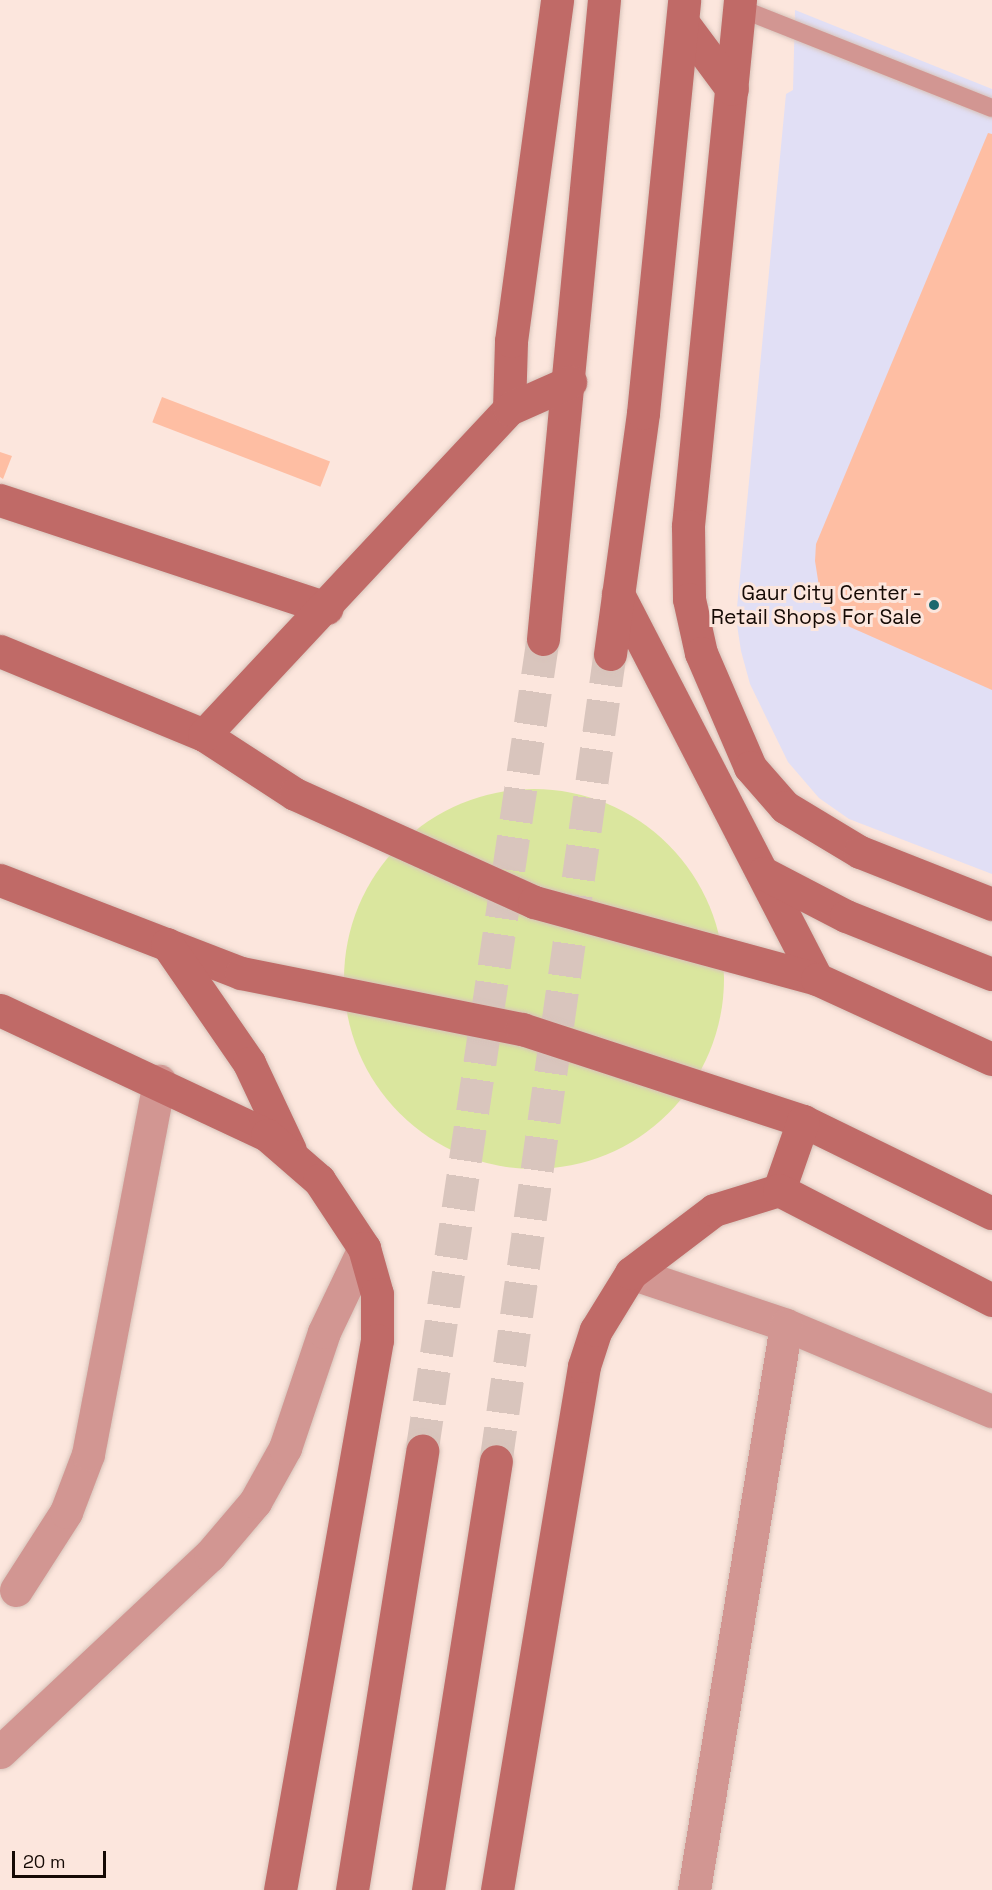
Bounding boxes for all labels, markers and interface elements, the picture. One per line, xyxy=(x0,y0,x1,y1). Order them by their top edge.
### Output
place label: Gaur City Center - Retail Shops For Sale xyxy=(711,580,922,630)
marker: Gaur City Center - Retail Shops For Sale xyxy=(927,598,941,612)
scale bar xyxy=(15,1839,110,1877)
text: 20 m xyxy=(23,1850,66,1873)

